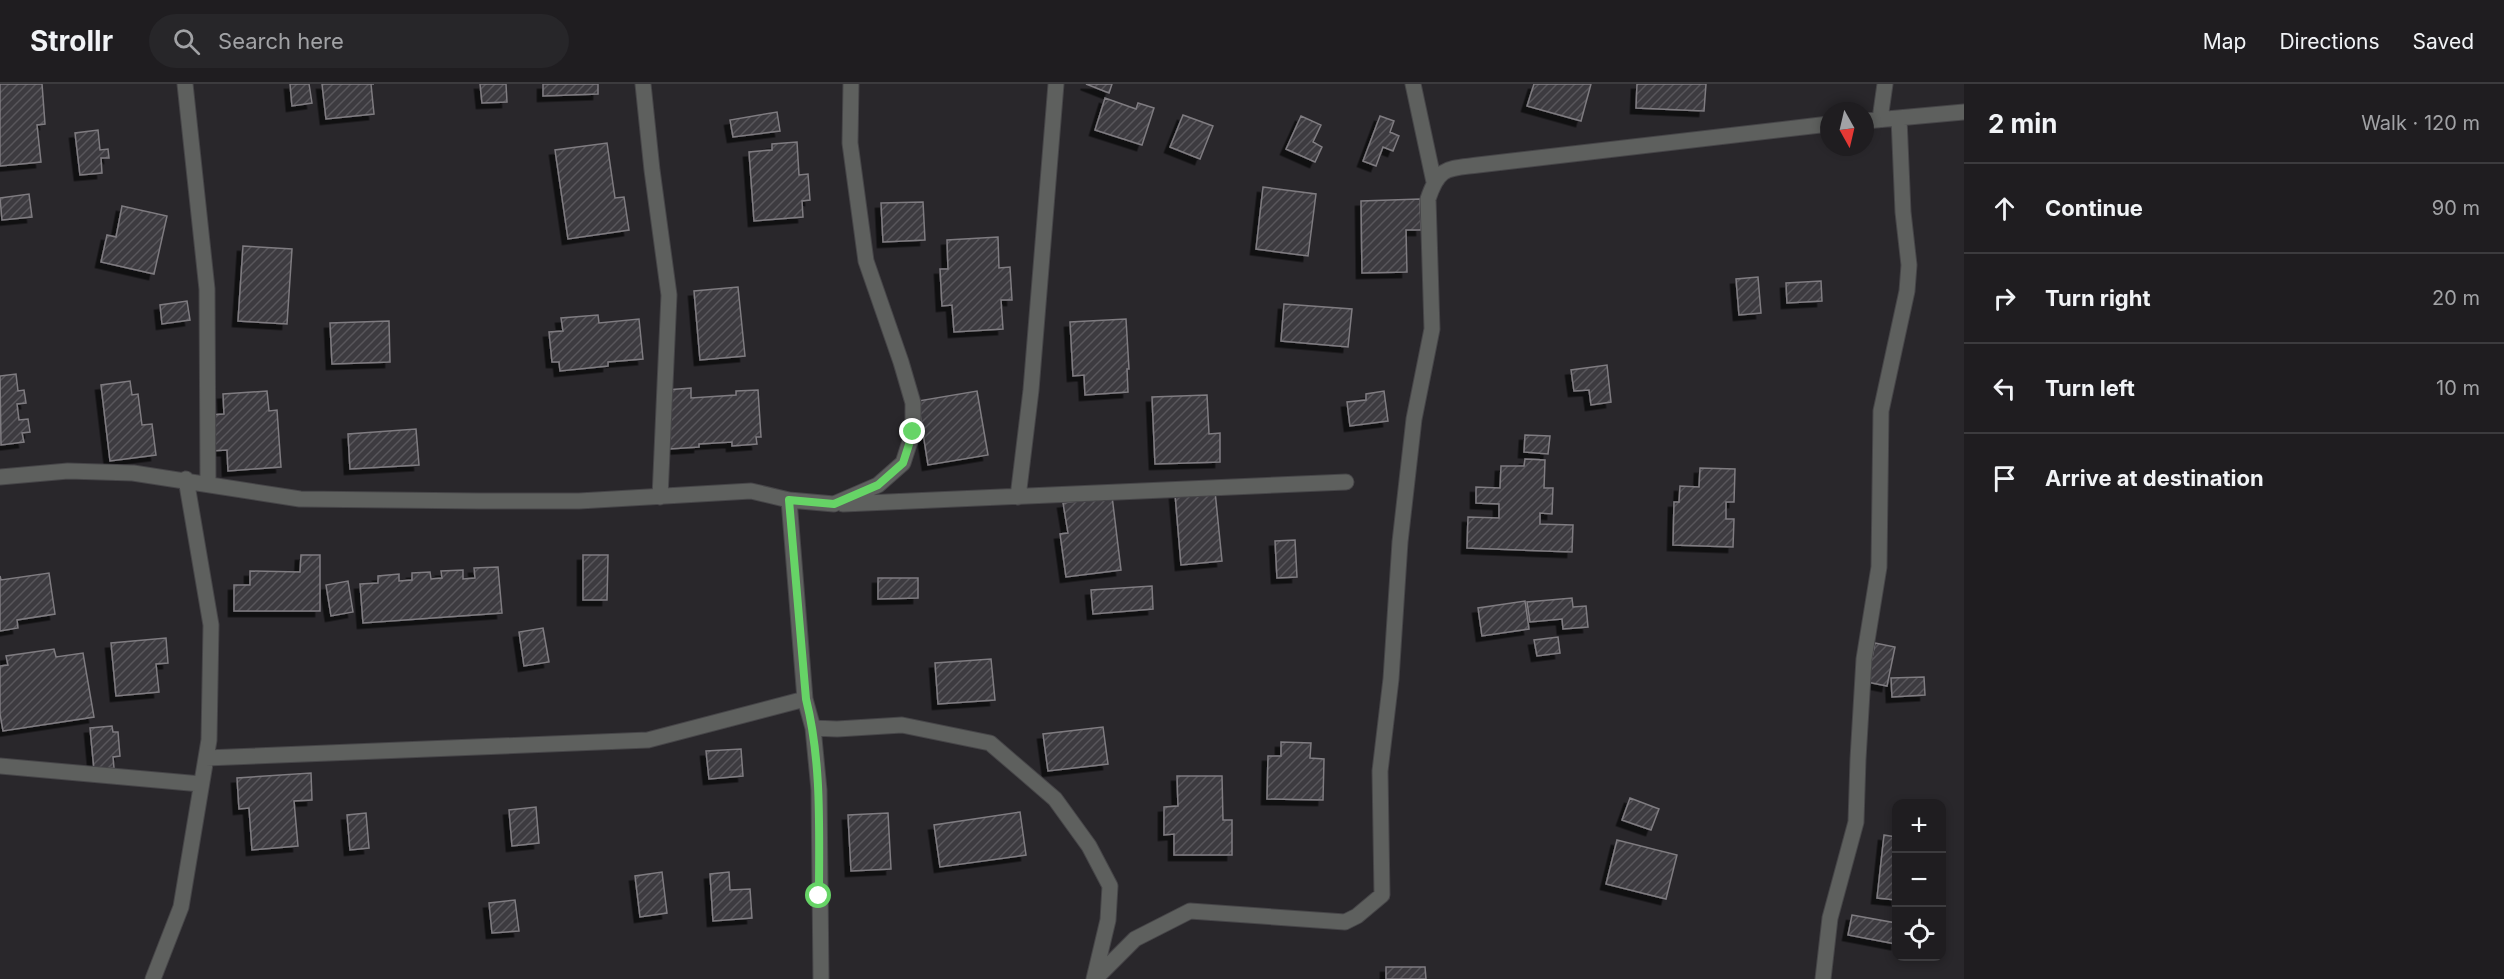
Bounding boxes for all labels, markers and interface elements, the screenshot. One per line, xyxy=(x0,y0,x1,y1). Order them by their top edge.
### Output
search box xyxy=(149,14,569,68)
text: Strollr xyxy=(30,24,113,58)
icon: search xyxy=(170,25,203,58)
text: Search here xyxy=(218,28,344,54)
text: Map xyxy=(2203,29,2246,54)
text: Directions xyxy=(2279,29,2380,54)
text: Saved xyxy=(2413,29,2474,54)
north arrow xyxy=(1820,102,1874,156)
text: 2 min xyxy=(1988,108,2058,139)
text: Walk · 120 m xyxy=(2361,111,2480,135)
icon: ahead xyxy=(1988,192,2021,225)
text: Continue xyxy=(2045,195,2143,221)
text: 90 m xyxy=(2432,196,2480,220)
icon: right xyxy=(1988,282,2021,315)
text: Turn right xyxy=(2045,285,2151,311)
text: 20 m xyxy=(2432,286,2480,310)
icon: left xyxy=(1988,372,2021,405)
text: Turn left xyxy=(2045,375,2135,401)
text: 10 m xyxy=(2436,376,2480,400)
route end xyxy=(899,418,925,444)
icon: arrive xyxy=(1988,462,2021,495)
text: Arrive at destination xyxy=(2045,465,2264,491)
map controls xyxy=(1892,799,1946,961)
button: + xyxy=(1892,799,1946,853)
button: − xyxy=(1892,853,1946,907)
route start xyxy=(805,882,831,908)
button: locate xyxy=(1892,907,1946,961)

